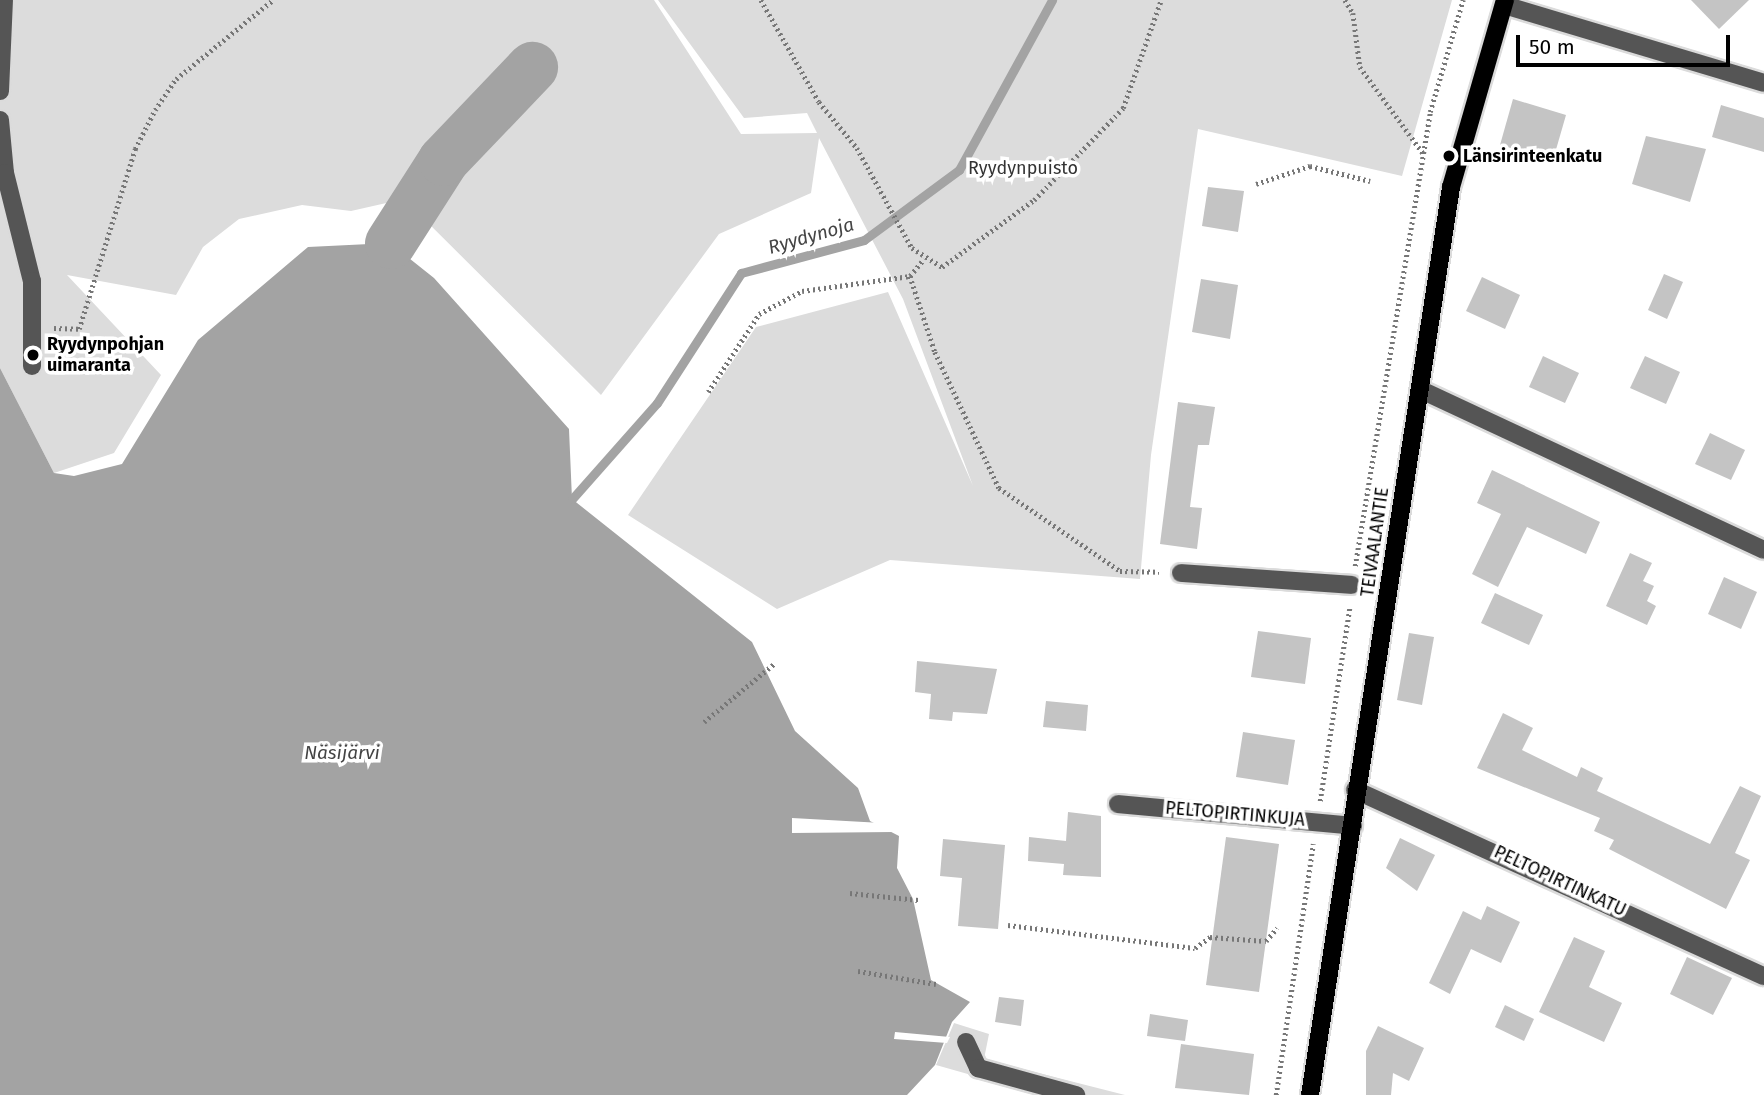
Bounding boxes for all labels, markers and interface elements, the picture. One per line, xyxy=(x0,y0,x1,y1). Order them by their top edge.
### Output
scale bar xyxy=(1519,21,1732,65)
text: 50 m xyxy=(1529,34,1575,60)
place label: Länsirinteenkatu xyxy=(1463,145,1602,167)
marker: Länsirinteenkatu xyxy=(1441,148,1457,164)
park label: Ryydynpuisto xyxy=(968,157,1078,179)
water label: Ryydynoja xyxy=(765,213,857,259)
place label: Ryydynpohjan uimaranta xyxy=(47,334,164,376)
marker: Ryydynpohjan uimaranta xyxy=(25,347,41,363)
street label: TEIVAALANTIE xyxy=(1357,486,1393,598)
water label: Näsijärvi xyxy=(304,742,380,764)
street label: PELTOPIRTINKUJA xyxy=(1164,797,1306,831)
street label: PELTOPIRTINKATU xyxy=(1491,841,1629,921)

